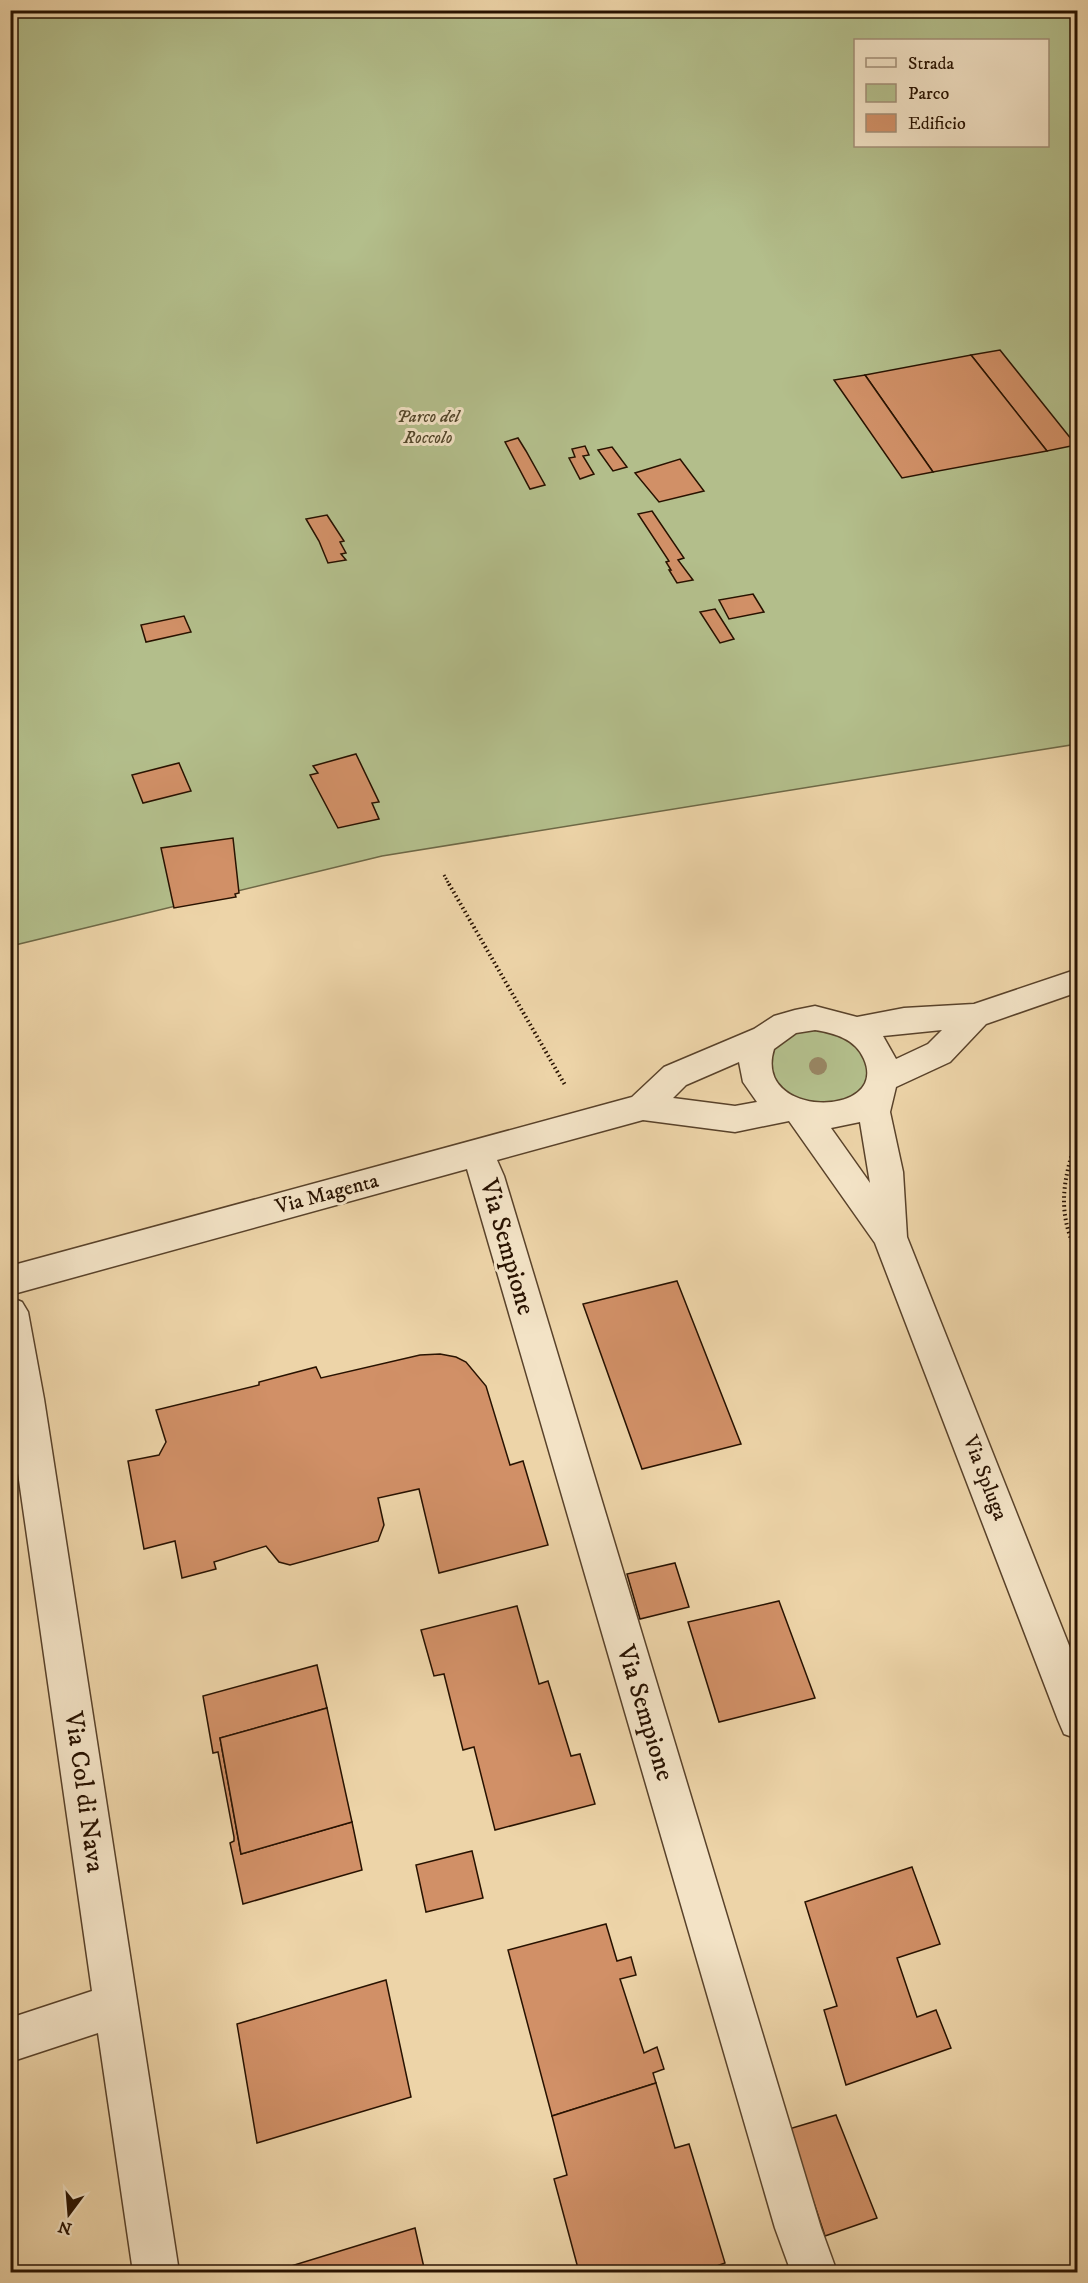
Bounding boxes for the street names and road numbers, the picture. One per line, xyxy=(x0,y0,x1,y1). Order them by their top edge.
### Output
street label: Via Magenta xyxy=(272,1168,381,1220)
street label: Via Sempione xyxy=(472,1174,542,1319)
street label: Via Spluga xyxy=(957,1431,1013,1524)
street label: Via Sempione xyxy=(608,1640,681,1785)
street label: Via Col di Nava xyxy=(56,1708,112,1875)

